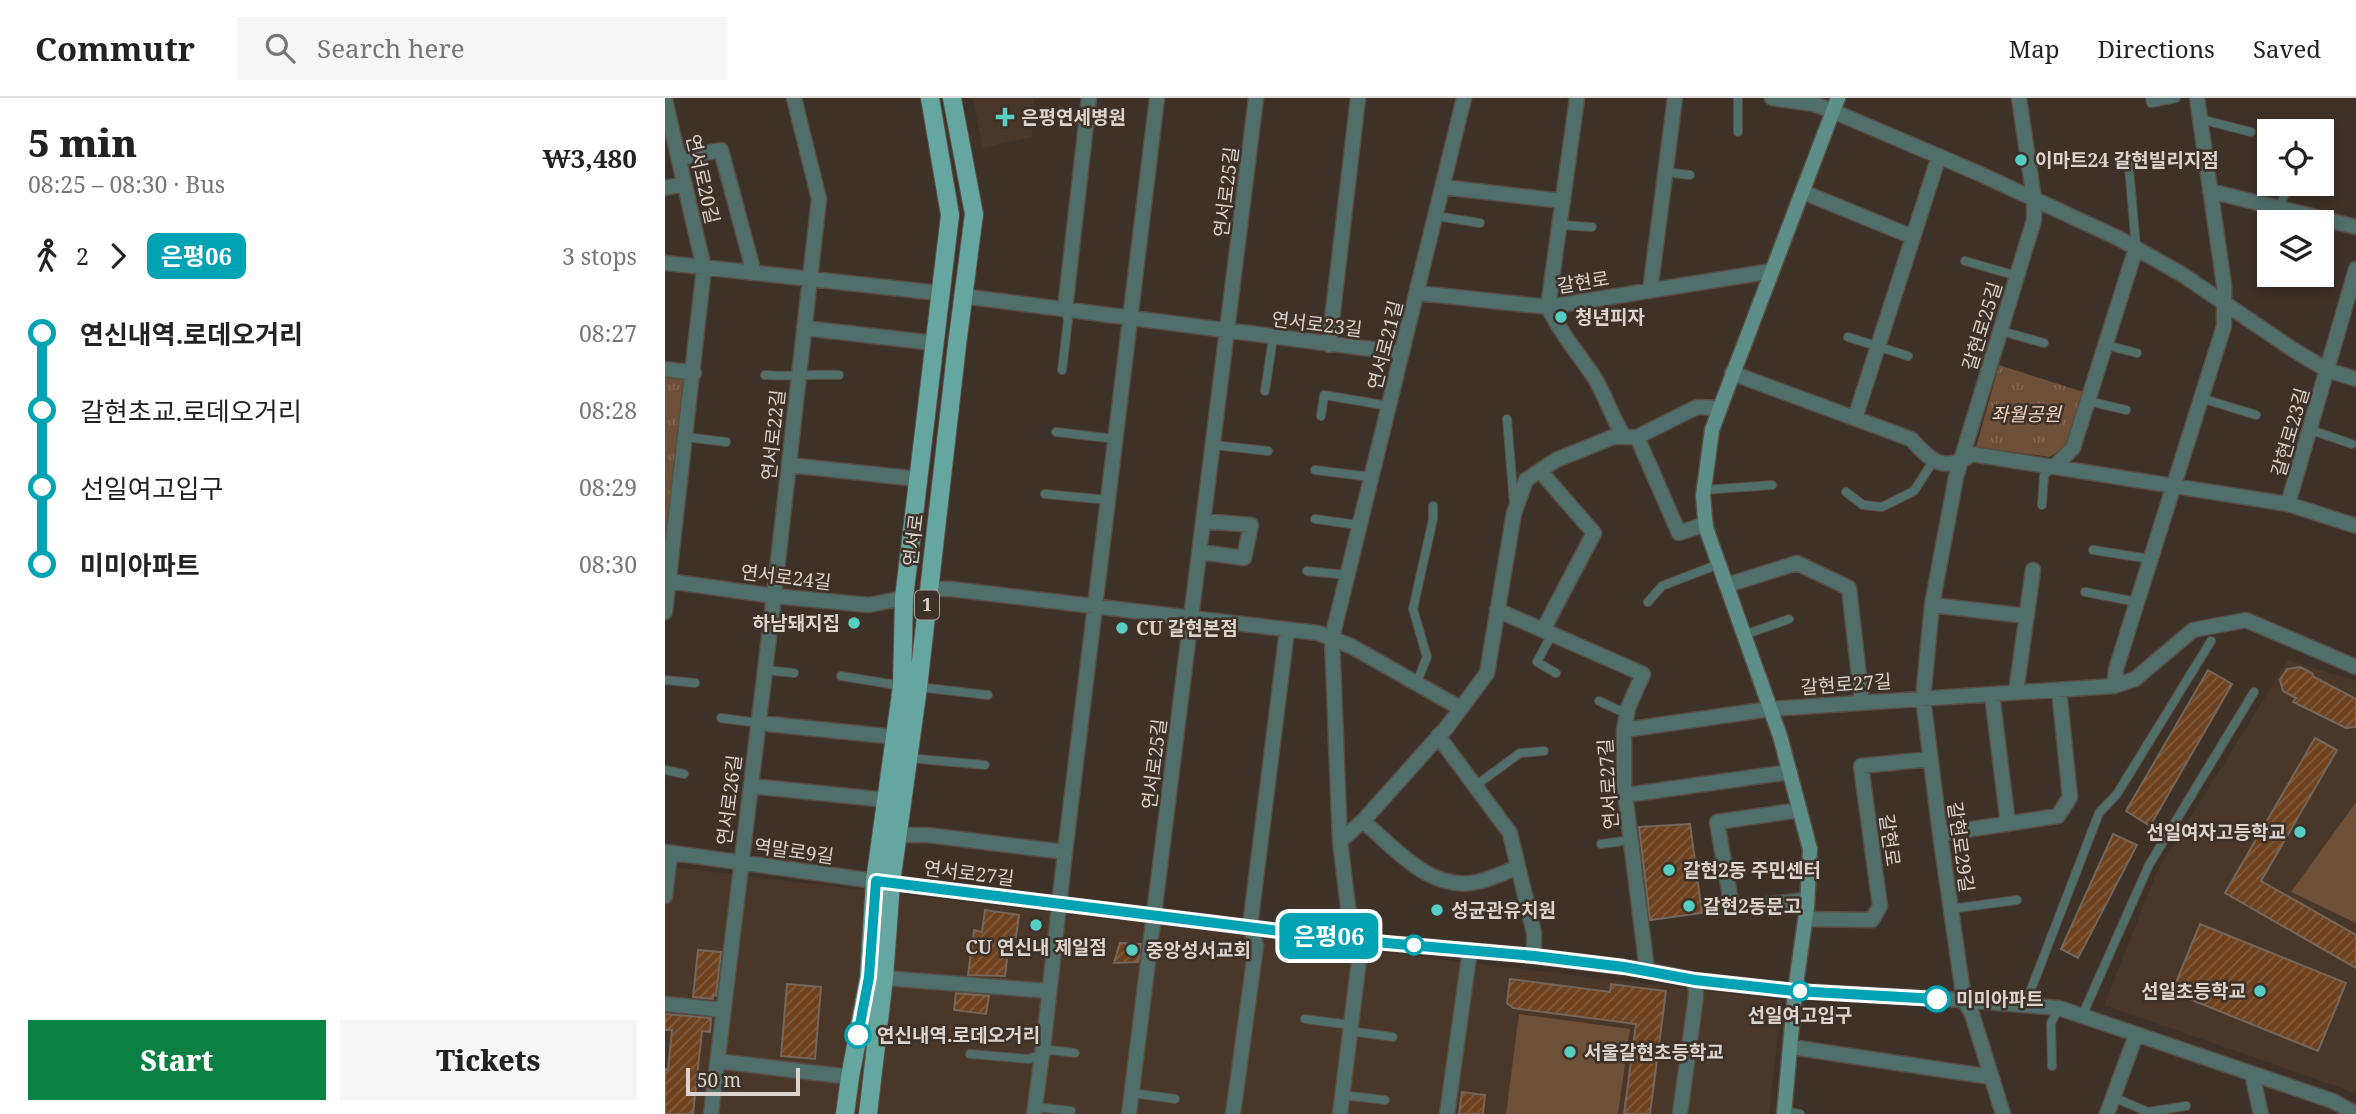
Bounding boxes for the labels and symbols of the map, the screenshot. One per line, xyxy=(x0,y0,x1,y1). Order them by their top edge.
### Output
place label: 은평연세병원 xyxy=(1021,104,1126,130)
marker: 은평연세병원 xyxy=(995,107,1015,127)
street label: 연서로20길 xyxy=(680,132,726,226)
street label: 연서로25길 xyxy=(1208,145,1244,239)
place label: 이마트24 갈현빌리지점 xyxy=(2035,147,2219,173)
marker: 이마트24 갈현빌리지점 xyxy=(2013,152,2029,168)
street label: 갈현로 xyxy=(1555,265,1611,299)
street label: 갈현로25길 xyxy=(1956,279,2008,373)
street label: 연서로21길 xyxy=(1361,298,1409,392)
place label: 청년피자 xyxy=(1575,304,1645,330)
street label: 연서로23길 xyxy=(1270,306,1364,342)
marker: 청년피자 xyxy=(1553,309,1569,325)
street label: 갈현로23길 xyxy=(2265,385,2315,479)
street label: 연서로22길 xyxy=(755,388,791,482)
park label: 좌월공원 xyxy=(1991,401,2062,427)
street label: 연서로 xyxy=(897,512,929,568)
street label: 연서로24길 xyxy=(739,559,833,595)
road number: 1 xyxy=(915,590,939,620)
place label: 하남돼지집 xyxy=(753,610,840,636)
marker: 하남돼지집 xyxy=(846,615,862,631)
place label: CU 갈현본점 xyxy=(1136,615,1238,641)
marker: CU 갈현본점 xyxy=(1114,620,1130,636)
street label: 갈현로27길 xyxy=(1800,668,1892,700)
street label: 연서로25길 xyxy=(1136,717,1172,811)
street label: 연서로27길 xyxy=(1592,738,1624,830)
street label: 연서로26길 xyxy=(711,753,747,847)
street label: 갈현로29길 xyxy=(1942,800,1980,894)
street label: 갈현로 xyxy=(1873,812,1907,868)
place label: 선일여자고등학교 xyxy=(2146,819,2286,845)
marker: 선일여자고등학교 xyxy=(2292,824,2308,840)
street label: 역말로9길 xyxy=(752,833,836,869)
street label: 연서로27길 xyxy=(922,855,1016,891)
place label: 갈현2동 주민센터 xyxy=(1683,857,1821,883)
marker: 갈현2동 주민센터 xyxy=(1661,862,1677,878)
place label: 갈현2동문고 xyxy=(1703,893,1801,919)
place label: 성균관유치원 xyxy=(1451,897,1556,923)
marker: 갈현2동문고 xyxy=(1681,898,1697,914)
marker: 성균관유치원 xyxy=(1429,902,1445,918)
line badge: 은평06 xyxy=(1280,913,1378,959)
marker: CU 연신내 제일점 xyxy=(1028,917,1044,933)
place label: CU 연신내 제일점 xyxy=(965,934,1107,960)
unlabelled marker xyxy=(1404,935,1424,955)
place label: 중앙성서교회 xyxy=(1146,937,1251,963)
marker: 중앙성서교회 xyxy=(1124,942,1140,958)
place label: 선일초등학교 xyxy=(2141,978,2246,1004)
marker: 선일여고입구 xyxy=(1790,981,1810,1001)
marker: 선일초등학교 xyxy=(2252,983,2268,999)
marker: 미미아파트 xyxy=(1924,986,1950,1012)
place label: 미미아파트 xyxy=(1956,986,2043,1012)
place label: 선일여고입구 xyxy=(1748,1002,1852,1028)
marker: 연신내역.로데오거리 xyxy=(845,1022,871,1048)
place label: 연신내역.로데오거리 xyxy=(877,1022,1040,1048)
place label: 서울갈현초등학교 xyxy=(1584,1039,1724,1065)
marker: 서울갈현초등학교 xyxy=(1562,1044,1578,1060)
scale bar xyxy=(686,1065,800,1097)

